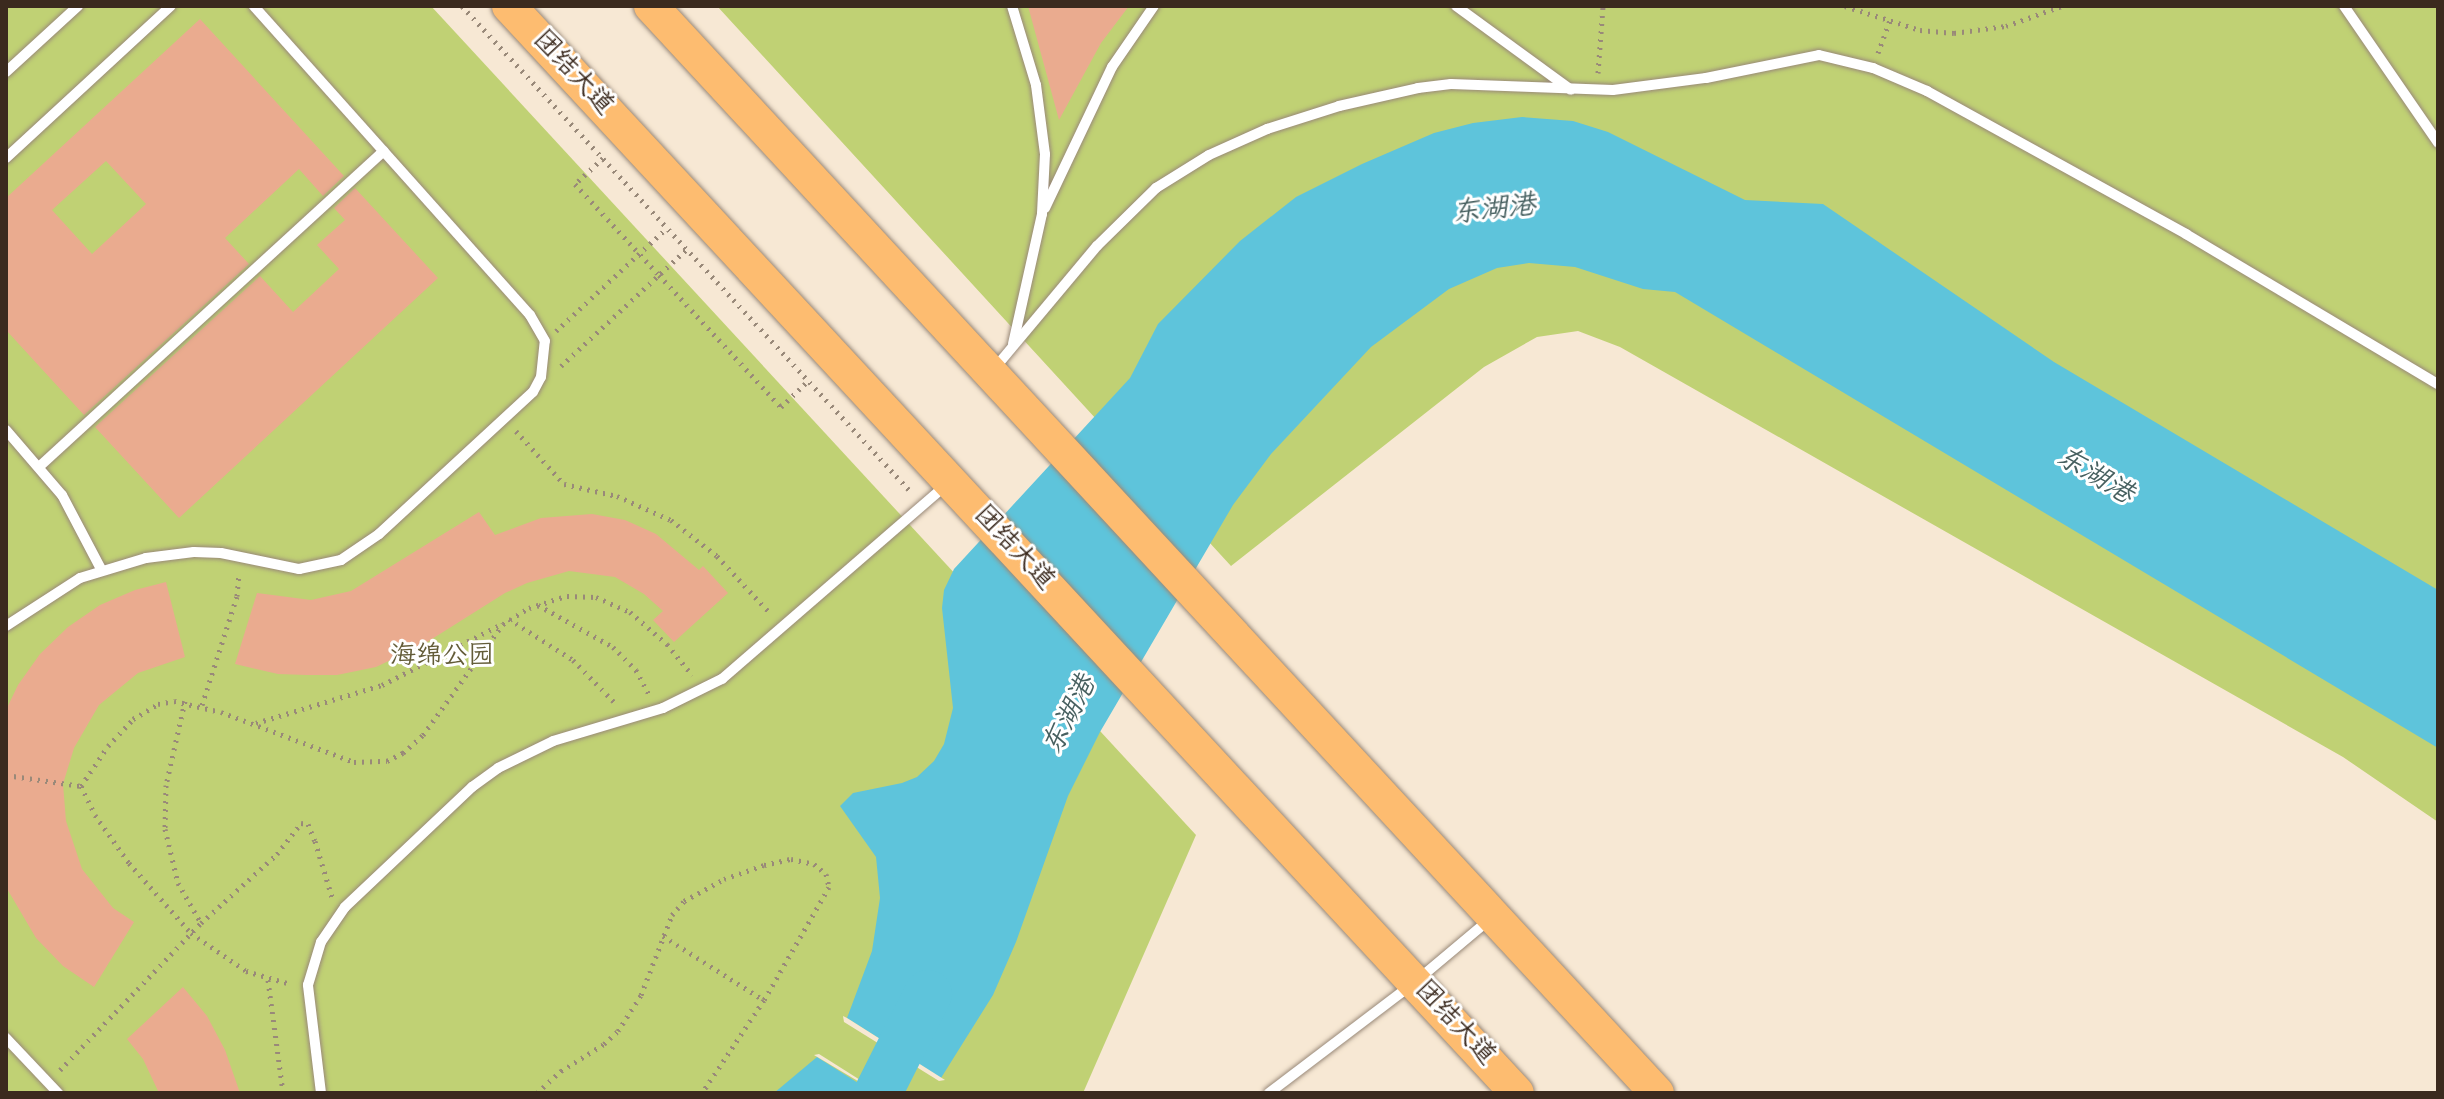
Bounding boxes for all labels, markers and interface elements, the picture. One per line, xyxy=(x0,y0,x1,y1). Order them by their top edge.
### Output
street label: 团结大道 xyxy=(525,25,619,123)
water label: 东湖港 xyxy=(1450,190,1538,232)
water label: 东湖港 xyxy=(2049,441,2139,513)
street label: 团结大道 xyxy=(966,500,1060,598)
park label: 海绵公园 xyxy=(390,642,494,674)
water label: 东湖港 xyxy=(1037,671,1105,761)
street label: 团结大道 xyxy=(1407,975,1501,1073)

